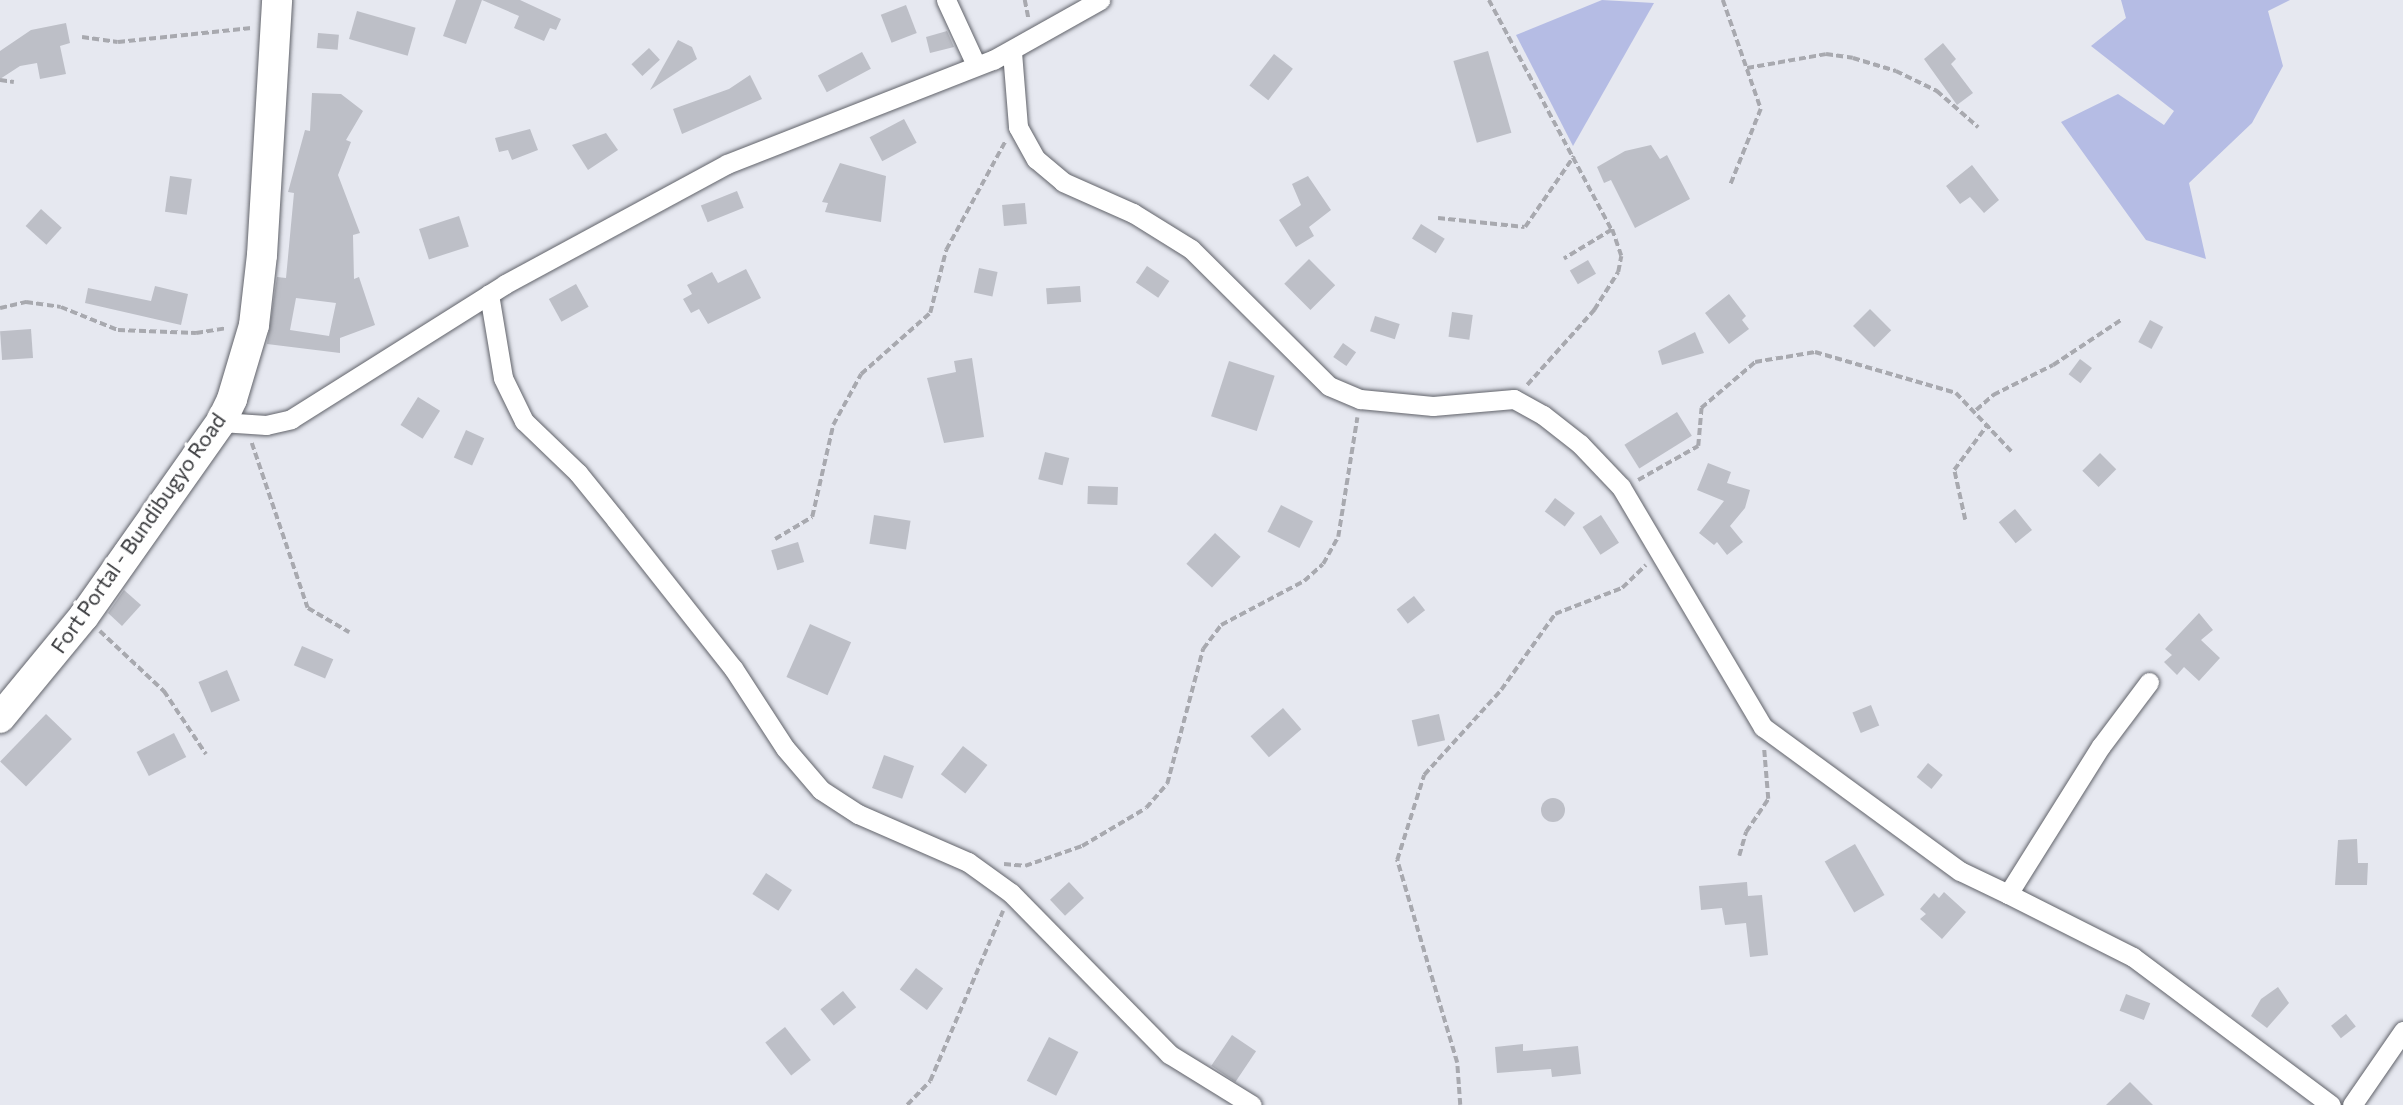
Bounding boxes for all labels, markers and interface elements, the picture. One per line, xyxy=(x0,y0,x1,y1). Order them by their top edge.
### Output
street label: Fort Portal - Bundibugyo Road xyxy=(45,408,231,658)

